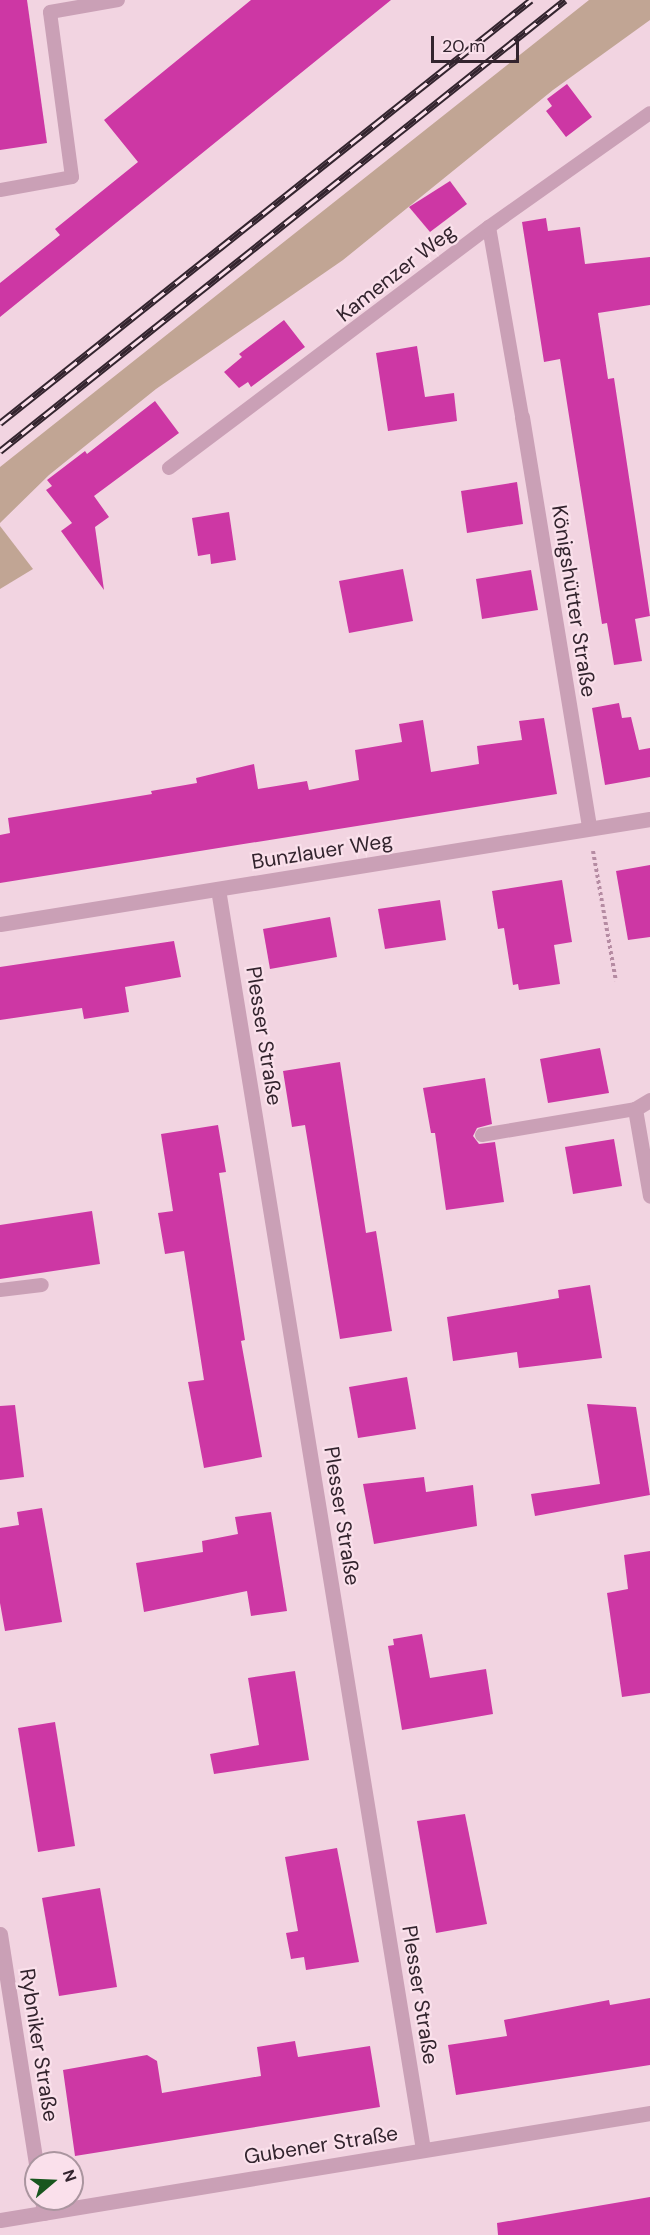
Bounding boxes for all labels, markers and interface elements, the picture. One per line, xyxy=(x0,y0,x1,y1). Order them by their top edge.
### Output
scale bar xyxy=(434,24,522,62)
text: 20 m xyxy=(442,34,485,58)
street label: Kamenzer Weg xyxy=(332,219,460,327)
street label: Königshütter Straße xyxy=(546,503,602,699)
street label: Bunzlauer Weg xyxy=(250,827,394,875)
street label: Plesser Straße xyxy=(241,965,287,1107)
street label: Plesser Straße xyxy=(319,1445,365,1587)
street label: Plesser Straße xyxy=(397,1924,443,2066)
street label: Rybniker Straße xyxy=(14,1967,64,2123)
street label: Gubener Straße xyxy=(242,2120,400,2170)
north arrow xyxy=(24,2151,84,2211)
text: N xyxy=(58,2167,81,2185)

